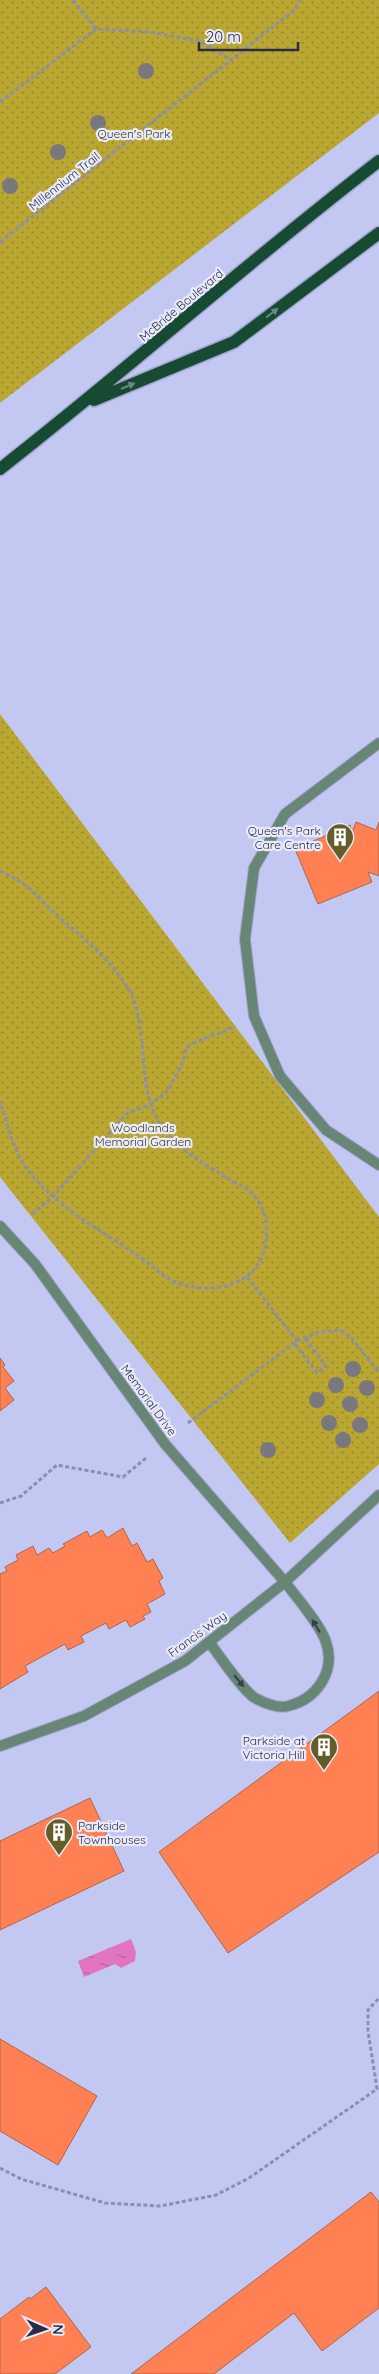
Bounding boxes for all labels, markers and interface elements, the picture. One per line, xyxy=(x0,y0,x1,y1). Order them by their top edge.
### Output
scale bar xyxy=(199,20,298,52)
text: 20 m xyxy=(206,27,241,46)
park label: Queen's Park xyxy=(97,126,171,141)
street label: Millennium Trail xyxy=(26,149,102,213)
street label: McBride Boulevard xyxy=(136,266,226,344)
one-way arrow xyxy=(265,308,278,319)
one-way arrow xyxy=(121,382,136,390)
building icon: Queen's Park Care Centre xyxy=(325,822,355,861)
place label: Queen's Park Care Centre xyxy=(248,823,321,852)
park label: Woodlands Memorial Garden xyxy=(95,1120,191,1149)
street label: Memorial Drive xyxy=(118,1361,180,1439)
street label: Francis Way xyxy=(165,1608,229,1660)
one-way arrow xyxy=(312,1619,321,1632)
one-way arrow xyxy=(234,1674,245,1687)
building icon: Parkside at Victoria Hill xyxy=(309,1732,339,1771)
place label: Parkside at Victoria Hill xyxy=(243,1733,305,1762)
building icon: Parkside Townhouses xyxy=(44,1817,74,1856)
place label: Parkside Townhouses xyxy=(78,1818,146,1847)
north arrow xyxy=(20,2304,70,2354)
text: N xyxy=(49,2324,67,2335)

